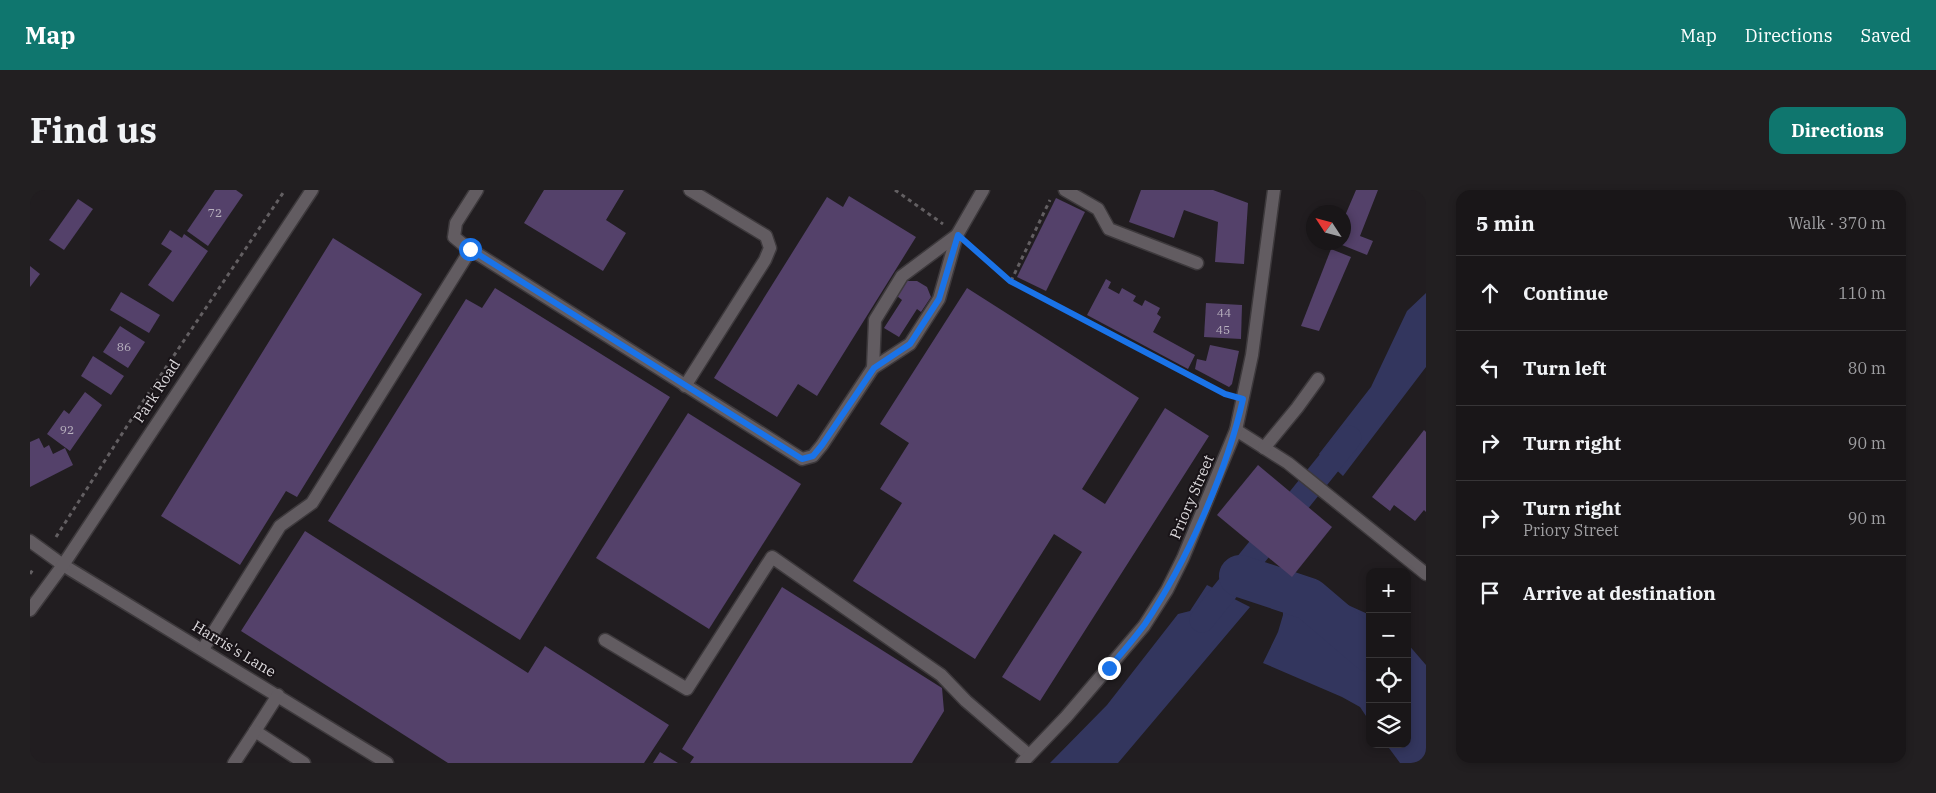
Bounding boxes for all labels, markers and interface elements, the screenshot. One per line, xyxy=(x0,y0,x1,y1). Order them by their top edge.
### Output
text: Map xyxy=(25,19,75,51)
text: Map xyxy=(1680,24,1717,47)
text: Directions xyxy=(1745,24,1833,47)
text: Saved xyxy=(1861,24,1911,47)
text: Find us xyxy=(30,107,157,153)
button: Directions xyxy=(1769,107,1906,154)
house number: 72 xyxy=(208,205,222,220)
north arrow xyxy=(1306,205,1351,250)
text: 5 min xyxy=(1476,209,1535,237)
text: Walk · 370 m xyxy=(1788,213,1886,233)
route start xyxy=(459,238,482,261)
icon: ahead xyxy=(1476,279,1504,307)
text: Continue xyxy=(1523,281,1608,305)
text: 110 m xyxy=(1838,283,1886,303)
house number: 44 xyxy=(1217,305,1231,320)
house number: 45 xyxy=(1216,322,1230,337)
house number: 86 xyxy=(117,339,131,354)
icon: left xyxy=(1476,354,1504,382)
street label: Park Road xyxy=(129,355,184,426)
text: Turn left xyxy=(1523,356,1606,380)
text: 80 m xyxy=(1848,358,1886,378)
house number: 92 xyxy=(60,422,74,437)
icon: right xyxy=(1476,429,1504,457)
text: Turn right xyxy=(1523,431,1621,455)
text: 90 m xyxy=(1848,433,1886,453)
street label: Priory Street xyxy=(1165,452,1218,542)
text: Turn right xyxy=(1523,496,1621,520)
icon: right xyxy=(1476,504,1504,532)
text: 90 m xyxy=(1848,508,1886,528)
text: Priory Street xyxy=(1523,520,1619,540)
map controls xyxy=(1366,568,1411,748)
button: + xyxy=(1366,568,1411,613)
icon: arrive xyxy=(1476,579,1504,607)
text: Arrive at destination xyxy=(1523,581,1716,605)
button: − xyxy=(1366,613,1411,658)
street label: Harris's Lane xyxy=(189,616,280,681)
route end xyxy=(1098,657,1121,680)
button: locate xyxy=(1366,658,1411,703)
button: layers xyxy=(1366,703,1411,748)

